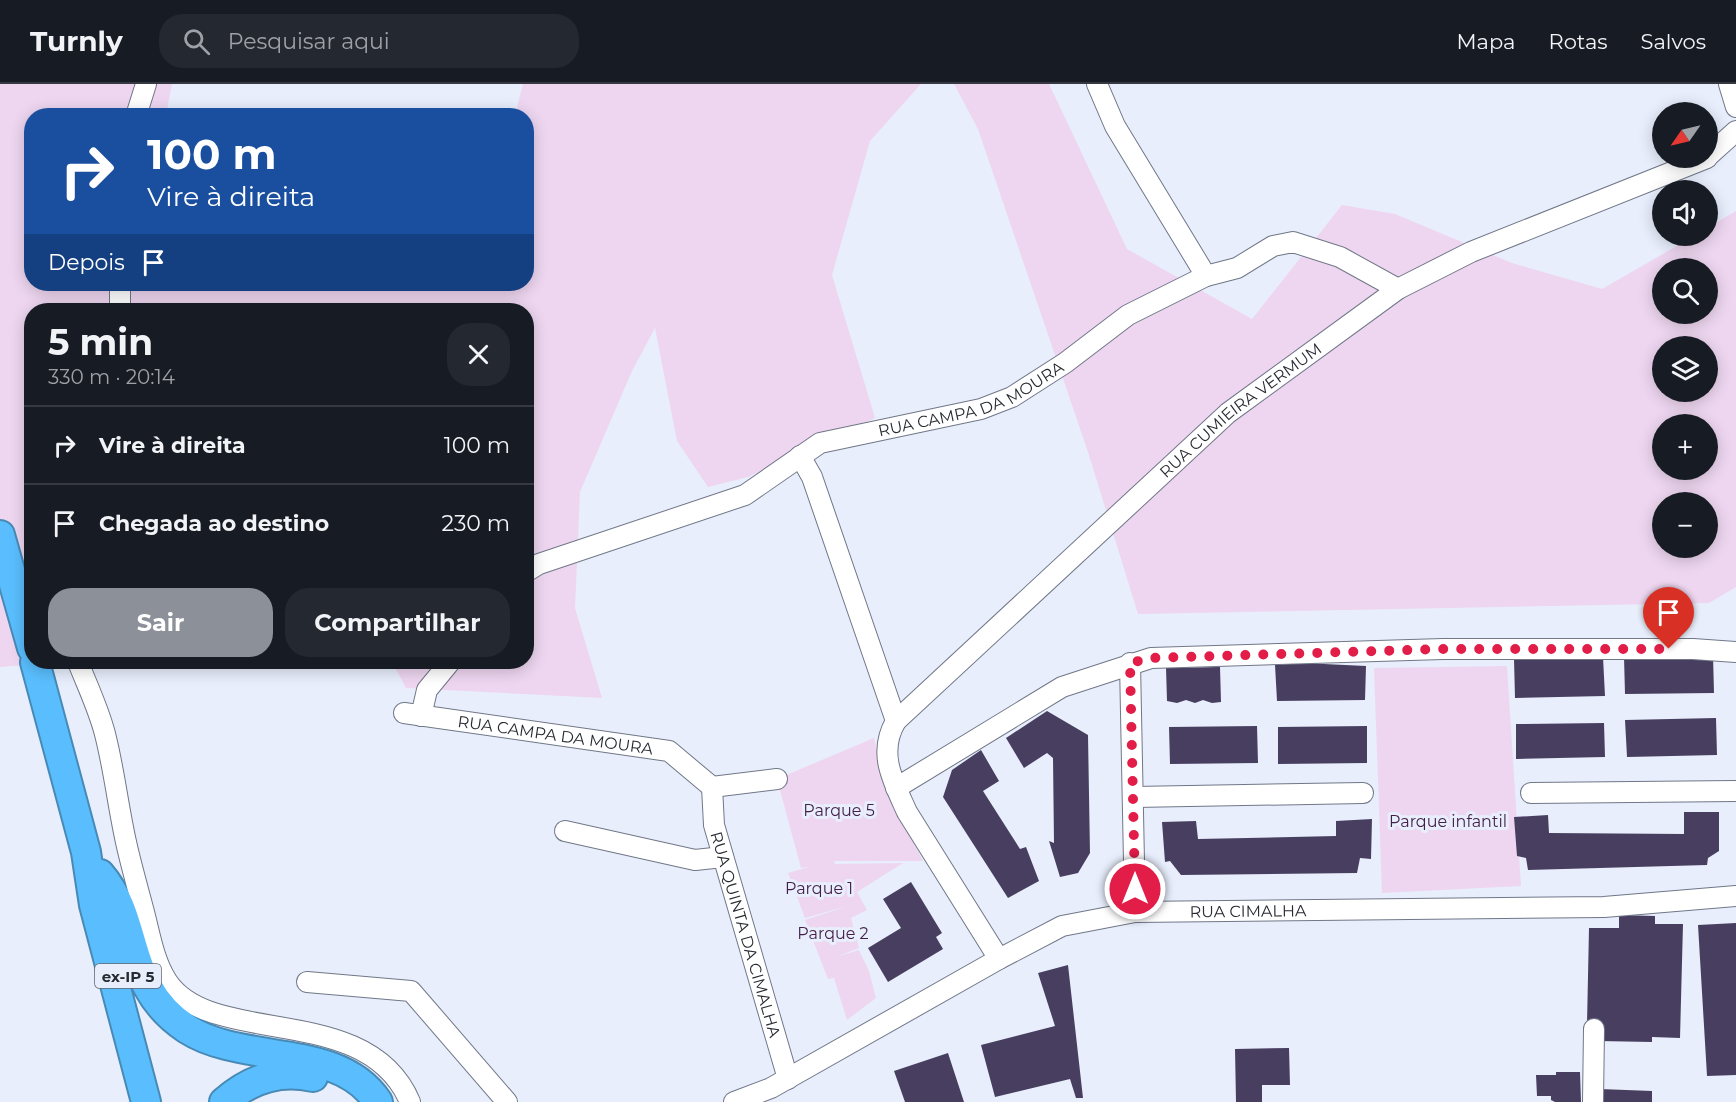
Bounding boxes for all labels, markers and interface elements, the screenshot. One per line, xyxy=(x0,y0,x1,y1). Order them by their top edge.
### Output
search box xyxy=(159,14,579,68)
text: Turnly xyxy=(30,24,123,58)
icon: search xyxy=(180,25,213,58)
text: Pesquisar aqui xyxy=(228,28,390,55)
text: Mapa xyxy=(1456,29,1515,54)
text: Rotas xyxy=(1548,29,1608,54)
text: Salvos xyxy=(1641,29,1706,54)
north arrow xyxy=(1652,102,1718,168)
map controls xyxy=(1652,102,1718,558)
text: 100 m xyxy=(147,128,276,180)
icon: right xyxy=(48,132,126,210)
text: Vire à direita xyxy=(147,180,315,213)
button: sound xyxy=(1652,180,1718,246)
icon: arrive xyxy=(137,246,170,279)
text: Depois xyxy=(48,249,125,276)
button: search xyxy=(1652,258,1718,324)
text: 5 min xyxy=(48,320,153,364)
button: close xyxy=(447,323,510,386)
button: layers xyxy=(1652,336,1718,402)
street label: RUA CUMIEIRA VERMUM xyxy=(1156,339,1325,481)
street label: RUA CAMPA DA MOURA xyxy=(876,357,1067,440)
text: 330 m · 20:14 xyxy=(48,365,175,389)
button: + xyxy=(1652,414,1718,480)
icon: right xyxy=(48,429,81,462)
text: Vire à direita xyxy=(99,432,246,459)
text: 100 m xyxy=(444,432,510,459)
button: − xyxy=(1652,492,1718,558)
icon: arrive xyxy=(48,507,81,540)
text: Chegada ao destino xyxy=(99,510,329,537)
text: 230 m xyxy=(441,510,510,537)
pin xyxy=(1643,587,1694,649)
button: Sair xyxy=(48,588,273,657)
button: Compartilhar xyxy=(285,588,510,657)
icon: arrive xyxy=(1652,596,1685,629)
street label: RUA CAMPA DA MOURA xyxy=(456,711,655,758)
park label: Parque 5 xyxy=(803,801,875,820)
park label: Parque infantil xyxy=(1389,812,1507,831)
street label: RUA QUINTA DA CIMALHA xyxy=(707,829,785,1040)
position arrow xyxy=(1103,857,1167,921)
park label: Parque 1 xyxy=(785,879,853,898)
street label: RUA CIMALHA xyxy=(1190,901,1307,921)
park label: Parque 2 xyxy=(797,924,869,943)
road number: ex-IP 5 xyxy=(95,964,161,988)

